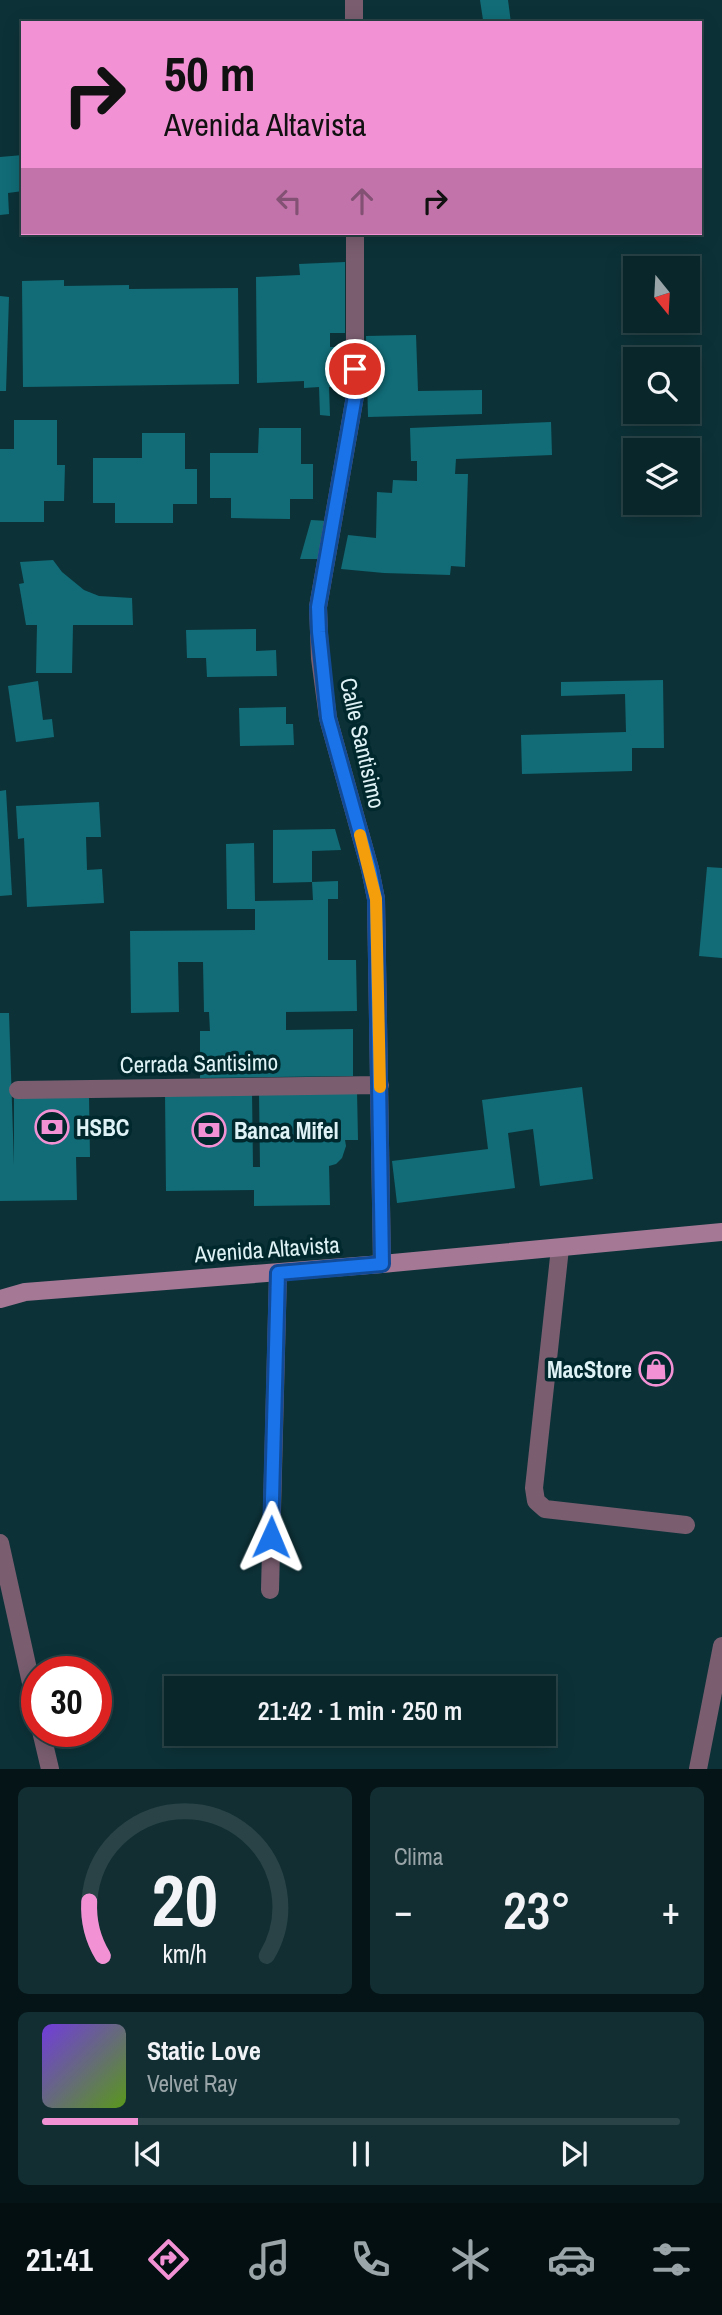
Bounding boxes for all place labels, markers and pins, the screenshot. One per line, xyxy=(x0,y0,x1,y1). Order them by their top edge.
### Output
pin xyxy=(325,339,385,399)
bank icon: HSBC xyxy=(33,1108,71,1146)
bank icon: Banca Mifel xyxy=(190,1111,228,1149)
place label: HSBC xyxy=(76,1112,129,1143)
place label: Banca Mifel xyxy=(234,1115,339,1146)
shop icon: MacStore xyxy=(637,1350,675,1388)
place label: MacStore xyxy=(547,1354,632,1385)

